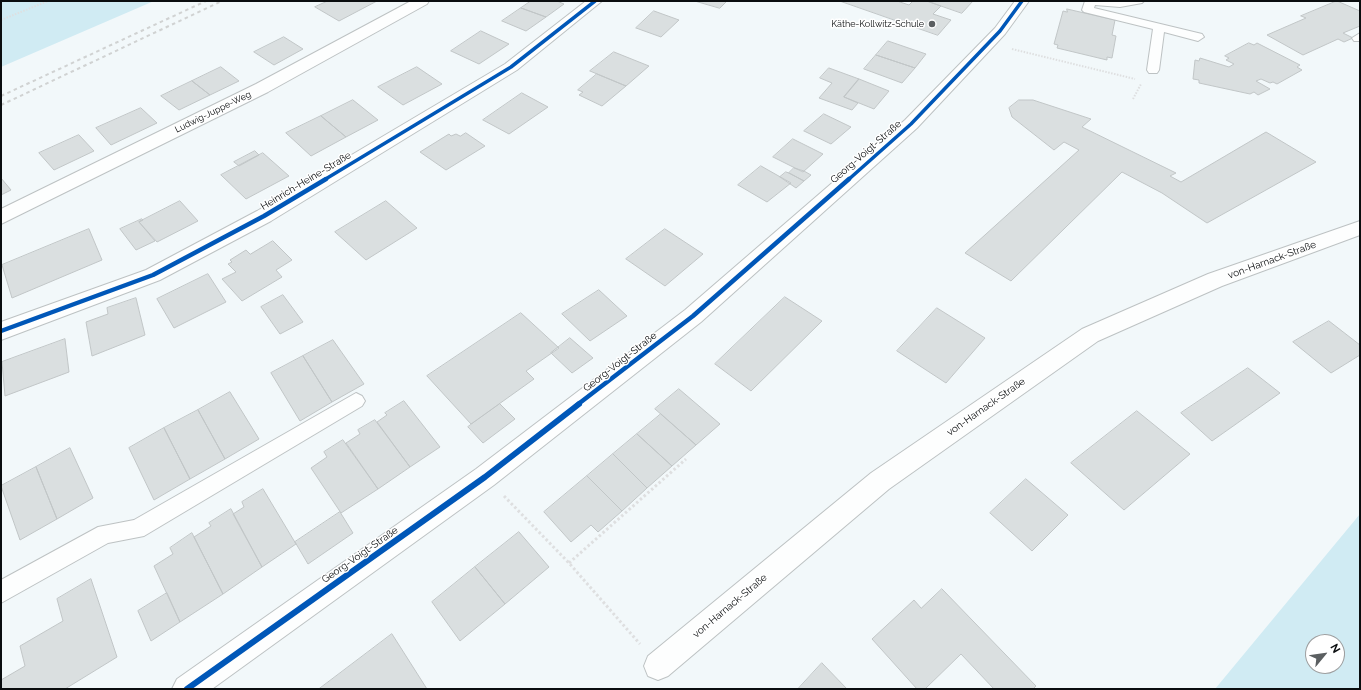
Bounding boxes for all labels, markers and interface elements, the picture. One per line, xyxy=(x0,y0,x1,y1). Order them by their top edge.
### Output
place label: Käthe-Kollwitz-Schule xyxy=(831,19,924,29)
marker: Käthe-Kollwitz-Schule xyxy=(927,19,937,29)
street label: Ludwig-Juppe-Weg xyxy=(173,89,253,135)
street label: Georg-Voigt-Straße xyxy=(828,118,904,186)
street label: Heinrich-Heine-Straße xyxy=(259,149,353,213)
street label: von-Harnack-Straße xyxy=(1226,238,1318,282)
street label: Georg-Voigt-Straße xyxy=(581,330,659,394)
street label: von-Harnack-Straße xyxy=(944,375,1028,439)
street label: Georg-Voigt-Straße xyxy=(320,524,400,586)
street label: von-Harnack-Straße xyxy=(691,572,769,640)
north arrow xyxy=(1305,634,1345,674)
text: N xyxy=(1327,642,1343,655)

